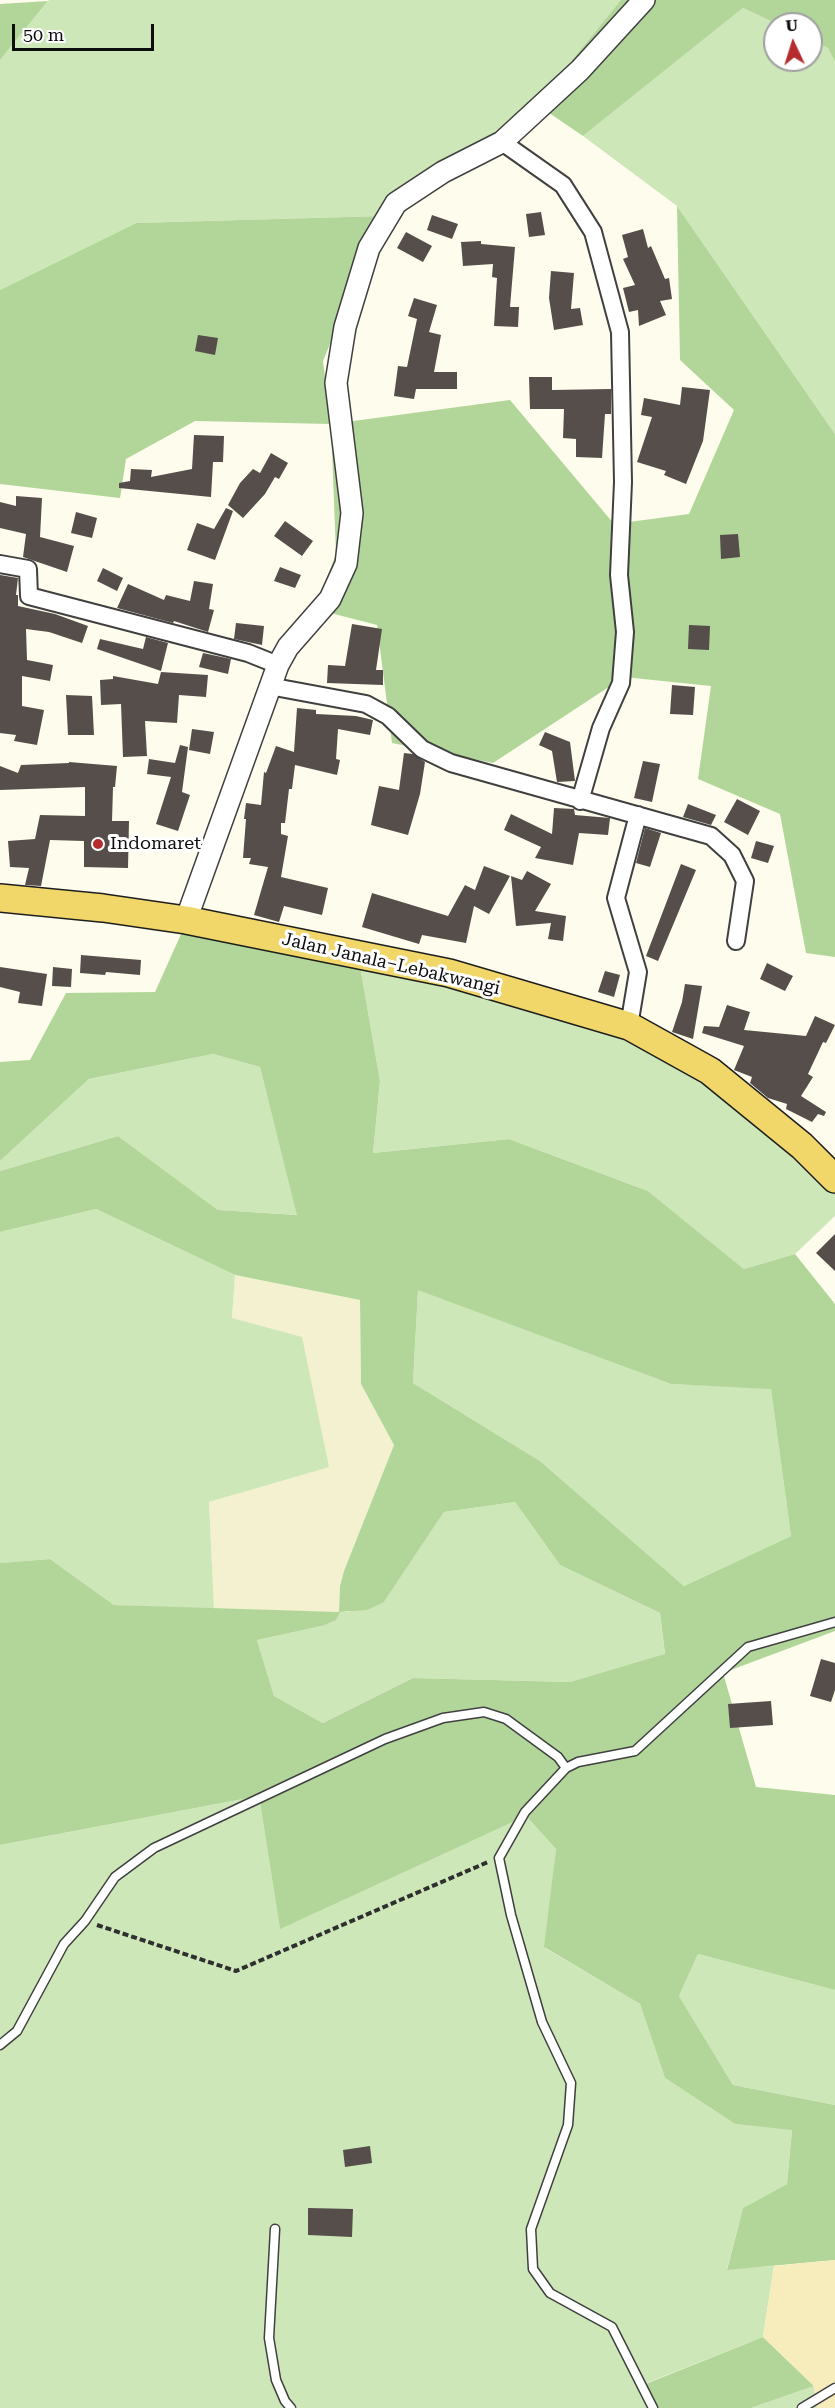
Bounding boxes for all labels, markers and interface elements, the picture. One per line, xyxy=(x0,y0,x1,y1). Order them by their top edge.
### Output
scale bar xyxy=(15,12,158,50)
north arrow xyxy=(763,12,823,72)
text: U xyxy=(785,16,799,35)
text: 50 m xyxy=(23,24,64,45)
place label: Indomaret xyxy=(110,833,201,855)
marker: Indomaret xyxy=(91,837,105,851)
street label: Jalan Janala–Lebakwangi xyxy=(280,928,502,1000)

